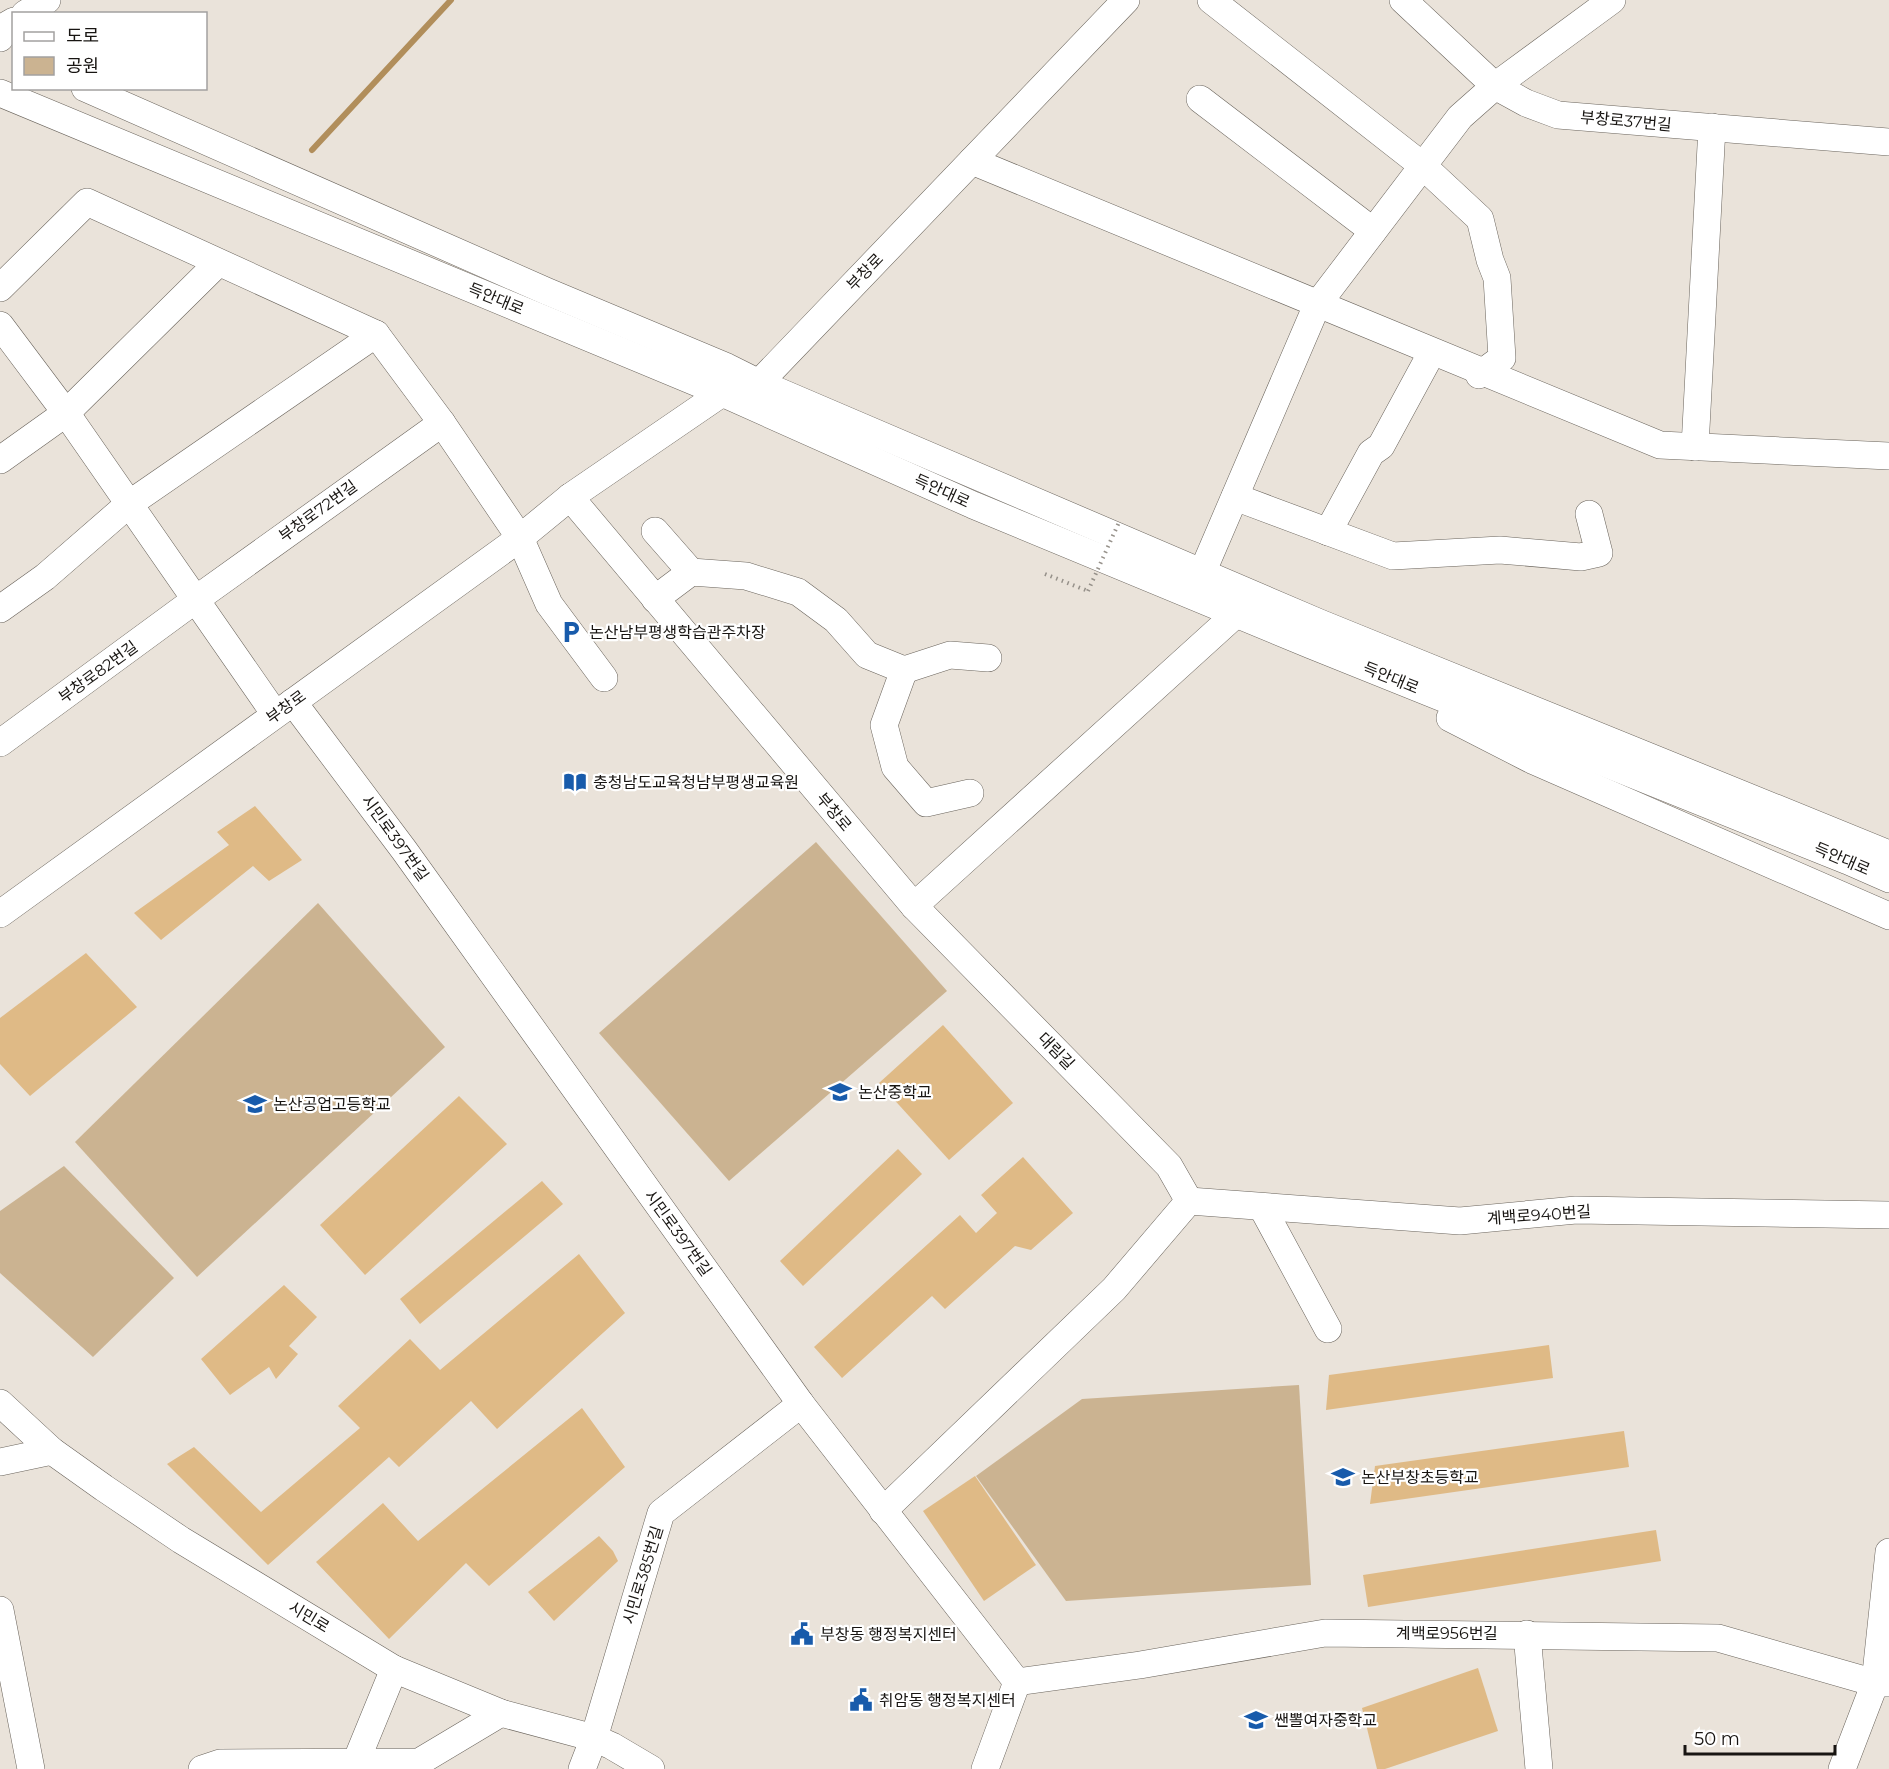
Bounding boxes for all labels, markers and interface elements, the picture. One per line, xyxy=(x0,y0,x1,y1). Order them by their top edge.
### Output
legend xyxy=(12,12,207,90)
text: 도로 xyxy=(66,25,99,47)
text: 공원 xyxy=(66,55,99,77)
street label: 부창로37번길 xyxy=(1579,108,1673,134)
street label: 부창로 xyxy=(843,249,887,294)
street label: 득안대로 xyxy=(465,279,527,319)
street label: 득안대로 xyxy=(911,470,973,512)
street label: 부창로72번길 xyxy=(275,476,361,546)
parking icon: 논산남부평생학습관주차장 xyxy=(558,619,584,645)
place label: 논산남부평생학습관주차장 xyxy=(589,623,766,642)
street label: 부창로82번길 xyxy=(55,637,141,707)
street label: 득안대로 xyxy=(1360,658,1422,698)
street label: 부창로 xyxy=(263,686,310,728)
library icon: 충청남도교육청남부평생교육원 xyxy=(562,769,588,795)
place label: 충청남도교육청남부평생교육원 xyxy=(593,773,799,792)
street label: 부창로 xyxy=(813,789,856,835)
street label: 시민로397번길 xyxy=(357,791,433,885)
street label: 득안대로 xyxy=(1811,839,1873,879)
street label: 대림길 xyxy=(1034,1029,1078,1073)
school or university icon: 논산중학교 xyxy=(827,1079,853,1105)
place label: 논산중학교 xyxy=(858,1083,932,1102)
school or university icon: 논산공업고등학교 xyxy=(242,1091,268,1117)
place label: 논산공업고등학교 xyxy=(273,1095,391,1114)
street label: 시민로397번길 xyxy=(640,1186,716,1280)
street label: 계백로940번길 xyxy=(1486,1202,1592,1228)
school or university icon: 논산부창초등학교 xyxy=(1330,1464,1356,1490)
place label: 논산부창초등학교 xyxy=(1361,1468,1479,1487)
street label: 시민로385번길 xyxy=(619,1524,667,1626)
street label: 시민로 xyxy=(285,1597,333,1637)
public building icon: 부창동 행정복지센터 xyxy=(789,1621,815,1647)
street label: 계백로956번길 xyxy=(1396,1624,1498,1643)
place label: 부창동 행정복지센터 xyxy=(820,1625,957,1644)
public building icon: 취암동 행정복지센터 xyxy=(848,1687,874,1713)
place label: 취암동 행정복지센터 xyxy=(879,1691,1016,1710)
school or university icon: 쌘뽈여자중학교 xyxy=(1243,1707,1269,1733)
place label: 쌘뽈여자중학교 xyxy=(1274,1711,1377,1730)
scale bar xyxy=(1685,1718,1835,1756)
text: 50 m xyxy=(1694,1728,1740,1750)

